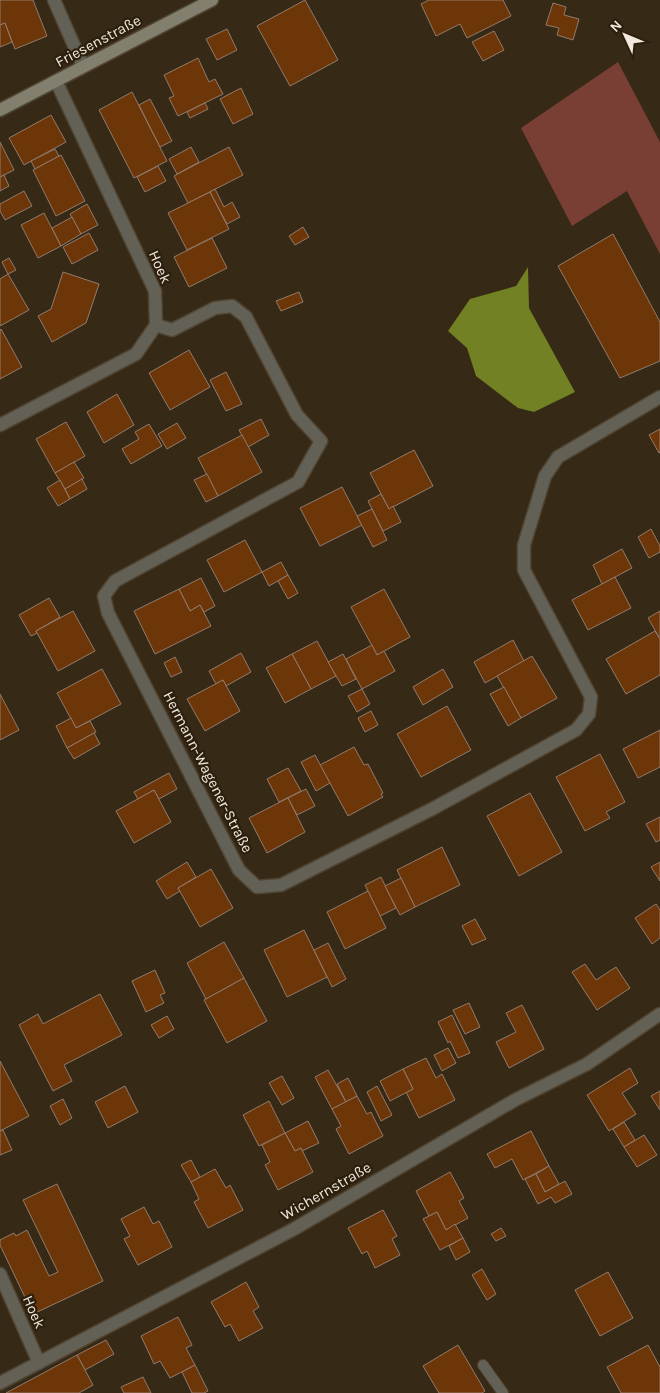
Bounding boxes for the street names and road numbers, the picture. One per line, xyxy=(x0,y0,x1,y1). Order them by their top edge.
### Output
street label: Friesenstraße xyxy=(52,11,144,71)
street label: Hoek xyxy=(145,248,175,286)
street label: Hermann-Wagener-Straße xyxy=(159,688,257,856)
street label: Wichernstraße xyxy=(278,1158,374,1224)
street label: Hoek xyxy=(19,1293,49,1331)

